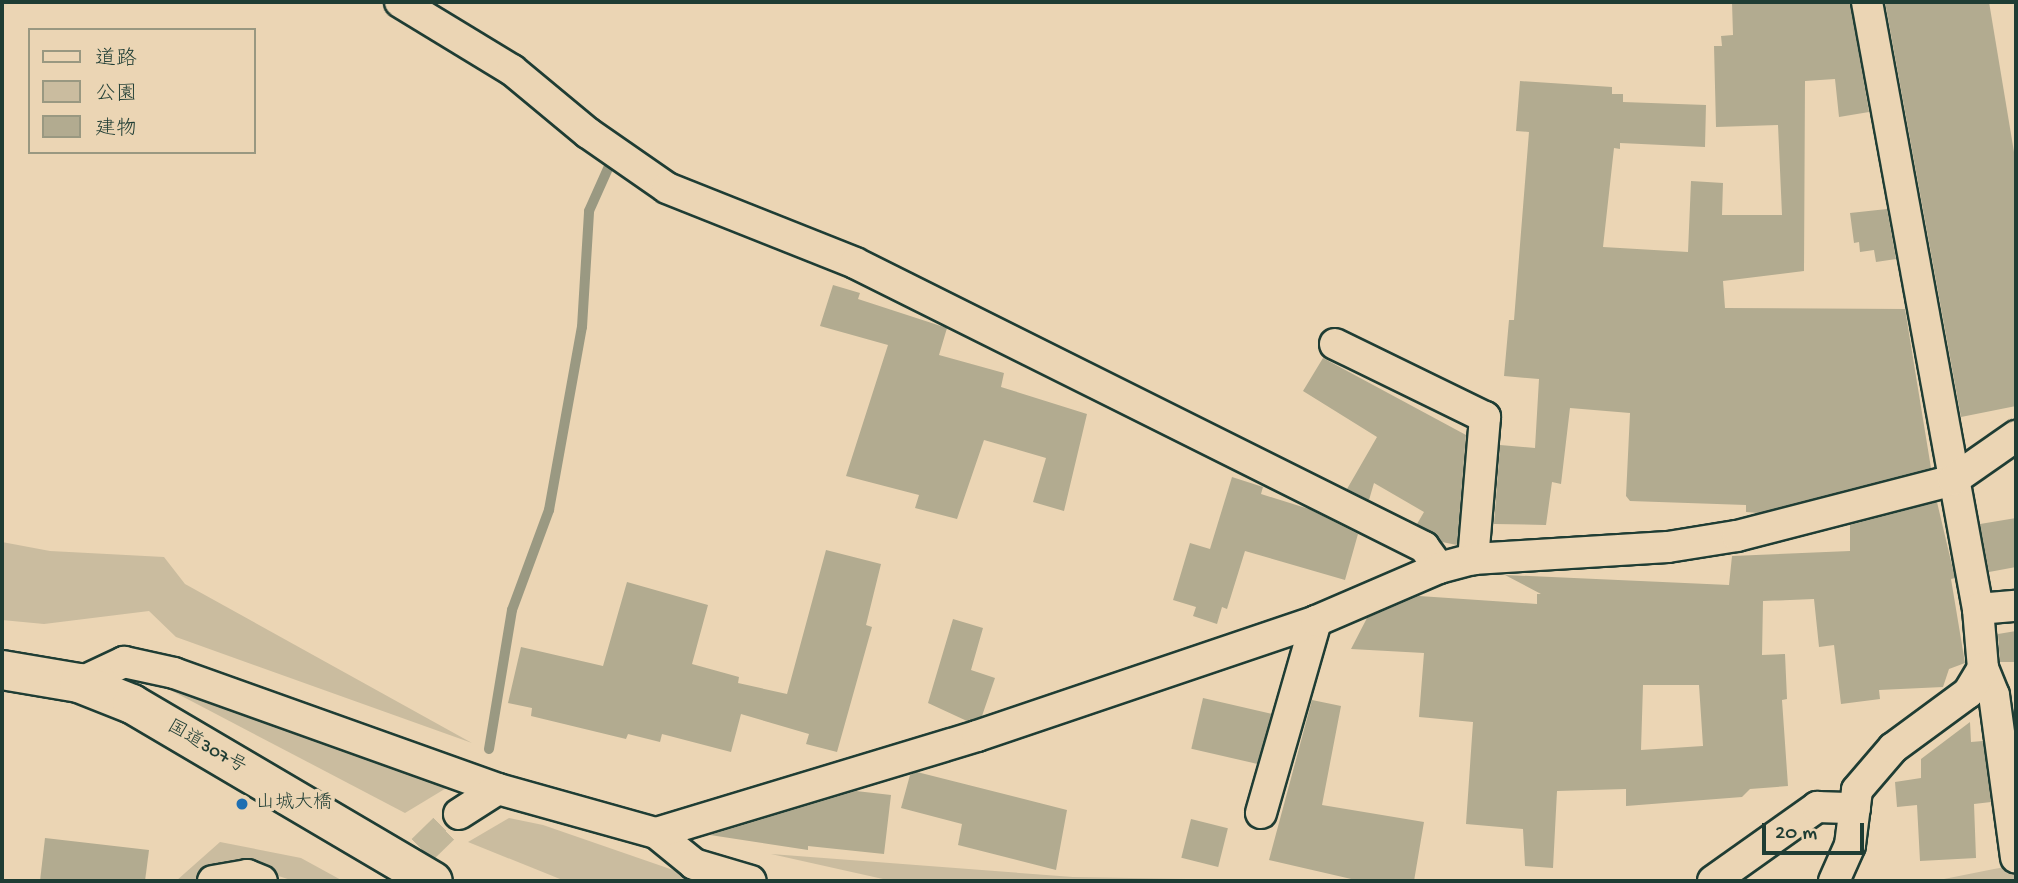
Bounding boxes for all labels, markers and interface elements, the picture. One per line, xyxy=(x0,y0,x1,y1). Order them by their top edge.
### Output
legend xyxy=(28,28,256,154)
text: 道路 xyxy=(95,48,137,73)
text: 公園 xyxy=(95,83,137,108)
text: 建物 xyxy=(95,118,137,143)
street label: 国道307号 xyxy=(162,716,250,780)
place label: 山城大橋 xyxy=(256,793,332,815)
marker: 山城大橋 xyxy=(234,796,250,812)
scale bar xyxy=(1766,810,1868,854)
text: 20 m xyxy=(1775,822,1817,847)

